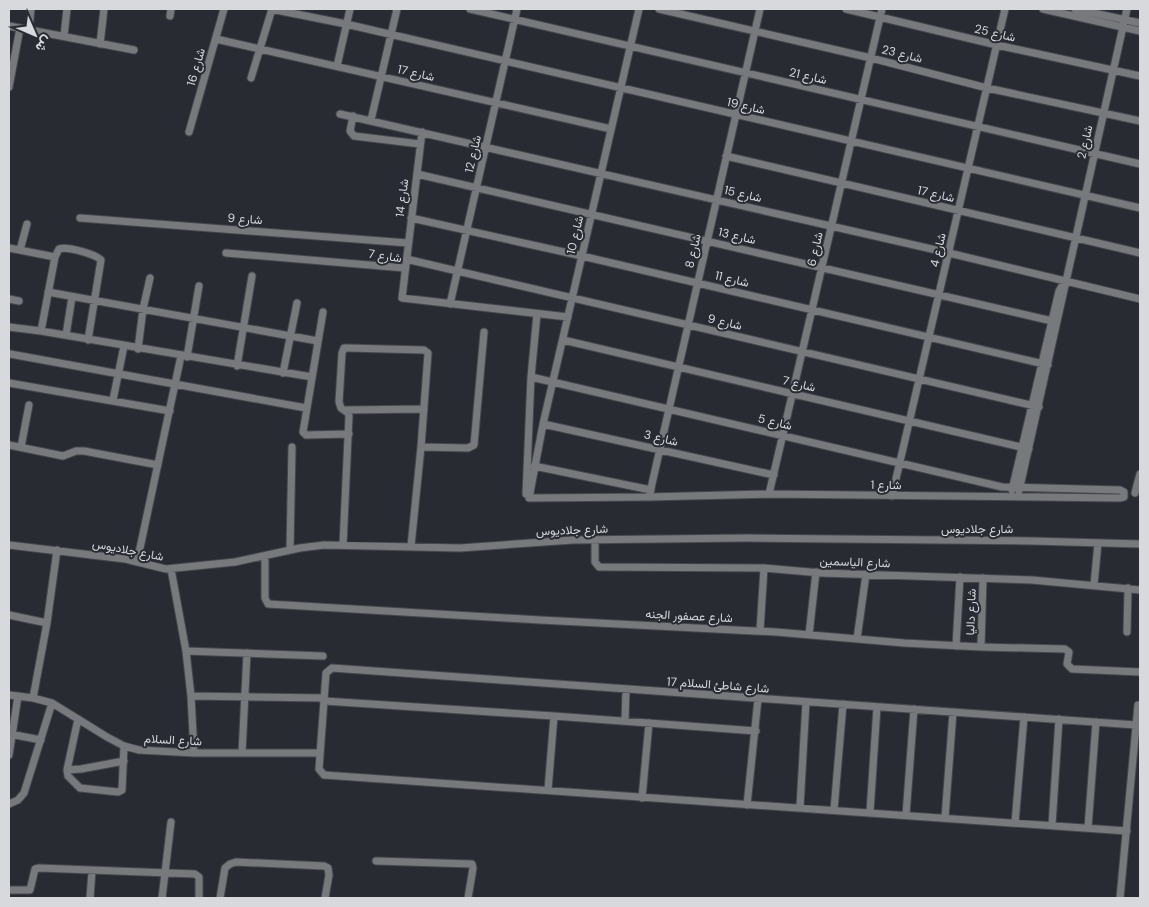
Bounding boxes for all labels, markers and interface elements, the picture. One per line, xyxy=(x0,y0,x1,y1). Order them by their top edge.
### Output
north arrow xyxy=(10,10,60,60)
street label: شارع 25 xyxy=(973,21,1017,46)
text: ش xyxy=(32,32,57,57)
street label: شارع 23 xyxy=(880,41,924,68)
street label: شارع 16 xyxy=(183,46,210,88)
street label: شارع 17 xyxy=(396,61,436,86)
street label: شارع 21 xyxy=(787,64,828,89)
street label: شارع 19 xyxy=(725,94,767,119)
street label: شارع 2 xyxy=(1073,124,1098,161)
street label: شارع 12 xyxy=(461,134,486,175)
street label: شارع 14 xyxy=(392,178,413,218)
street label: شارع 15 xyxy=(722,182,764,207)
street label: شارع 17 xyxy=(916,182,956,207)
street label: شارع 9 xyxy=(227,210,263,229)
street label: شارع 10 xyxy=(563,214,588,256)
street label: شارع 13 xyxy=(716,224,757,249)
street label: شارع 6 xyxy=(803,230,828,268)
street label: شارع 4 xyxy=(926,231,951,269)
street label: شارع 8 xyxy=(681,232,706,270)
street label: شارع 7 xyxy=(367,246,403,267)
street label: شارع 11 xyxy=(713,267,751,292)
street label: شارع 9 xyxy=(706,310,744,335)
street label: شارع 7 xyxy=(781,372,817,397)
street label: شارع 5 xyxy=(756,410,794,435)
street label: شارع 3 xyxy=(642,426,680,451)
street label: شارع 1 xyxy=(870,477,902,494)
street label: شارع جلاديوس xyxy=(536,521,608,540)
street label: شارع جلاديوس xyxy=(941,521,1013,538)
street label: شارع جلاديوس xyxy=(91,535,165,566)
street label: شارع الياسمين xyxy=(819,553,891,572)
street label: شارع داليا xyxy=(962,588,981,636)
street label: شارع عصفور الجنه xyxy=(645,606,733,627)
street label: شارع شاطئ السلام 17 xyxy=(666,673,770,698)
street label: شارع السلام xyxy=(144,730,202,751)

